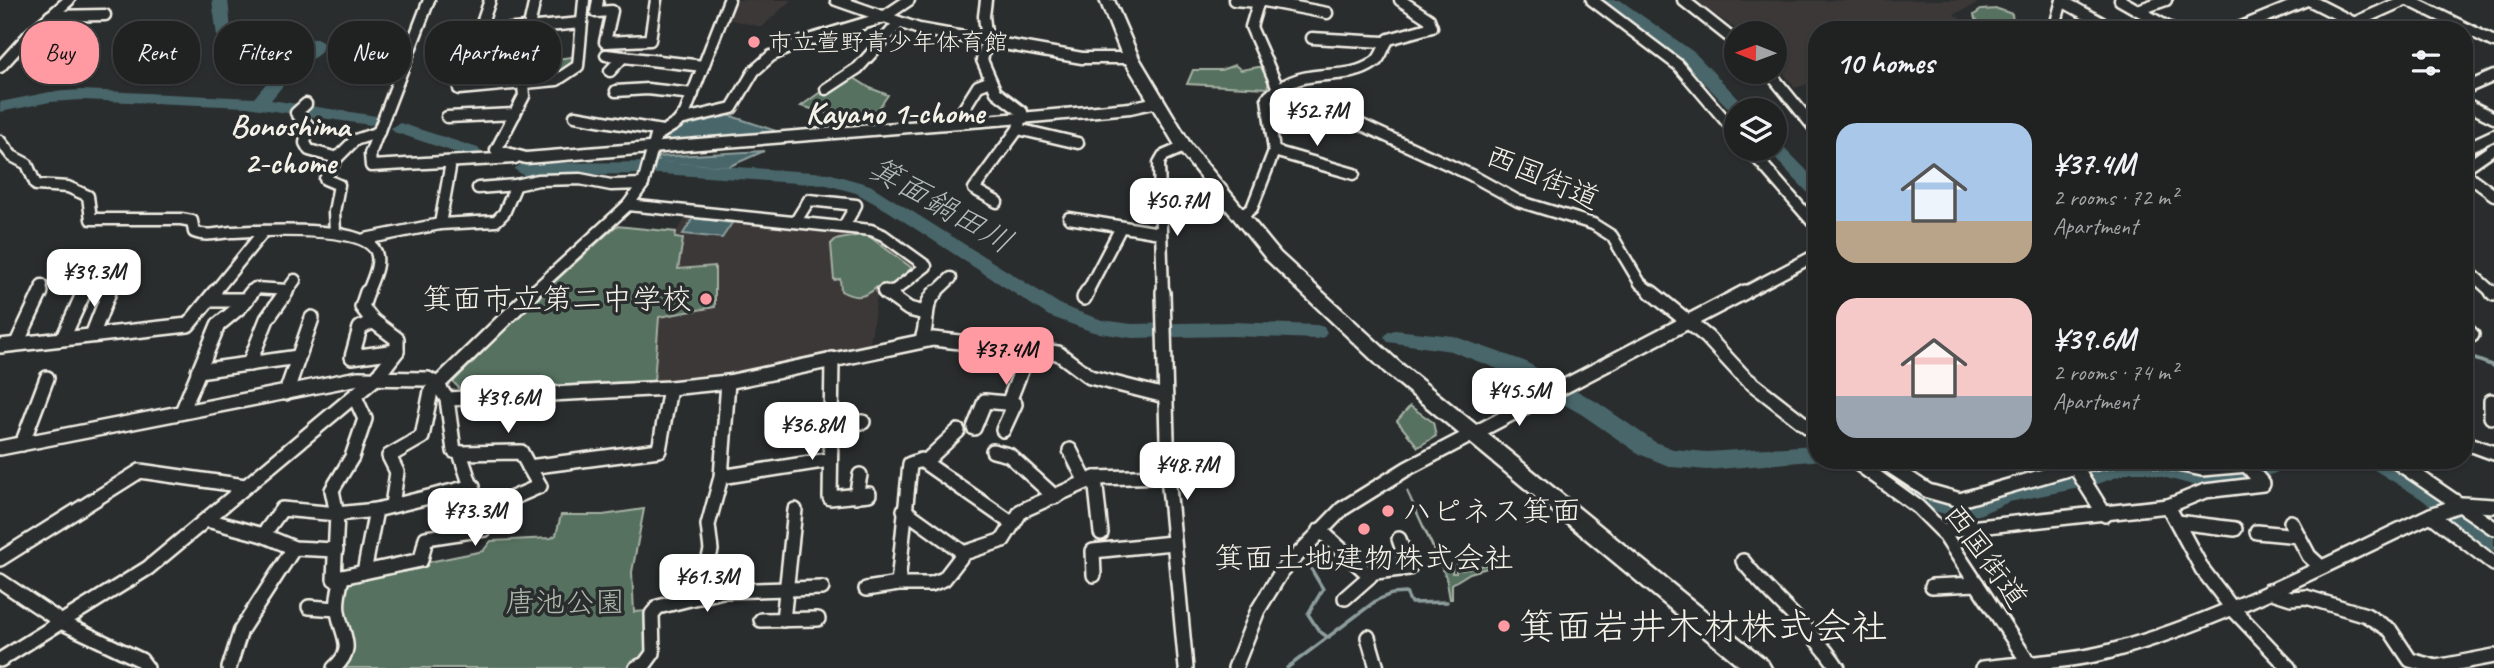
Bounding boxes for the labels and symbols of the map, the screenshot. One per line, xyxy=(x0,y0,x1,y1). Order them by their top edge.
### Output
north arrow xyxy=(1724,21,1787,84)
place label: 市立萱野青少年体育館 xyxy=(768,27,1008,57)
marker: 市立萱野青少年体育館 xyxy=(746,34,762,50)
pin: ¥52.7M xyxy=(1260,88,1374,148)
district label: Kayano 1-chome xyxy=(806,92,987,133)
district label: Bonoshima 2-chome xyxy=(230,105,352,183)
street label: 西国街道 xyxy=(1480,136,1606,218)
water label: 箕面鍋田川 xyxy=(861,147,1021,263)
pin: ¥50.7M xyxy=(1120,178,1234,238)
pin: ¥39.3M xyxy=(37,250,151,309)
place label: 箕面市立第二中学校 xyxy=(422,280,692,318)
marker: 箕面市立第二中学校 xyxy=(698,291,714,307)
pin: ¥37.4M xyxy=(949,328,1063,387)
pin: ¥45.5M xyxy=(1462,368,1576,428)
pin: ¥39.6M xyxy=(451,376,565,435)
pin: ¥36.8M xyxy=(755,402,869,462)
pin: ¥48.7M xyxy=(1130,442,1244,502)
pin: ¥73.3M xyxy=(418,489,532,548)
place label: ハピネス箕面 xyxy=(1402,492,1581,530)
street label: 西国街道 xyxy=(1935,496,2037,616)
marker: ハピネス箕面 xyxy=(1380,503,1396,519)
marker: 箕面土地建物株式会社 xyxy=(1356,521,1372,537)
place label: 箕面土地建物株式会社 xyxy=(1214,539,1514,577)
pin: ¥61.3M xyxy=(650,554,764,614)
park label: 唐池公園 xyxy=(505,583,625,621)
place label: 箕面岩井木材株式会社 xyxy=(1518,603,1888,650)
marker: 箕面岩井木材株式会社 xyxy=(1496,618,1512,634)

